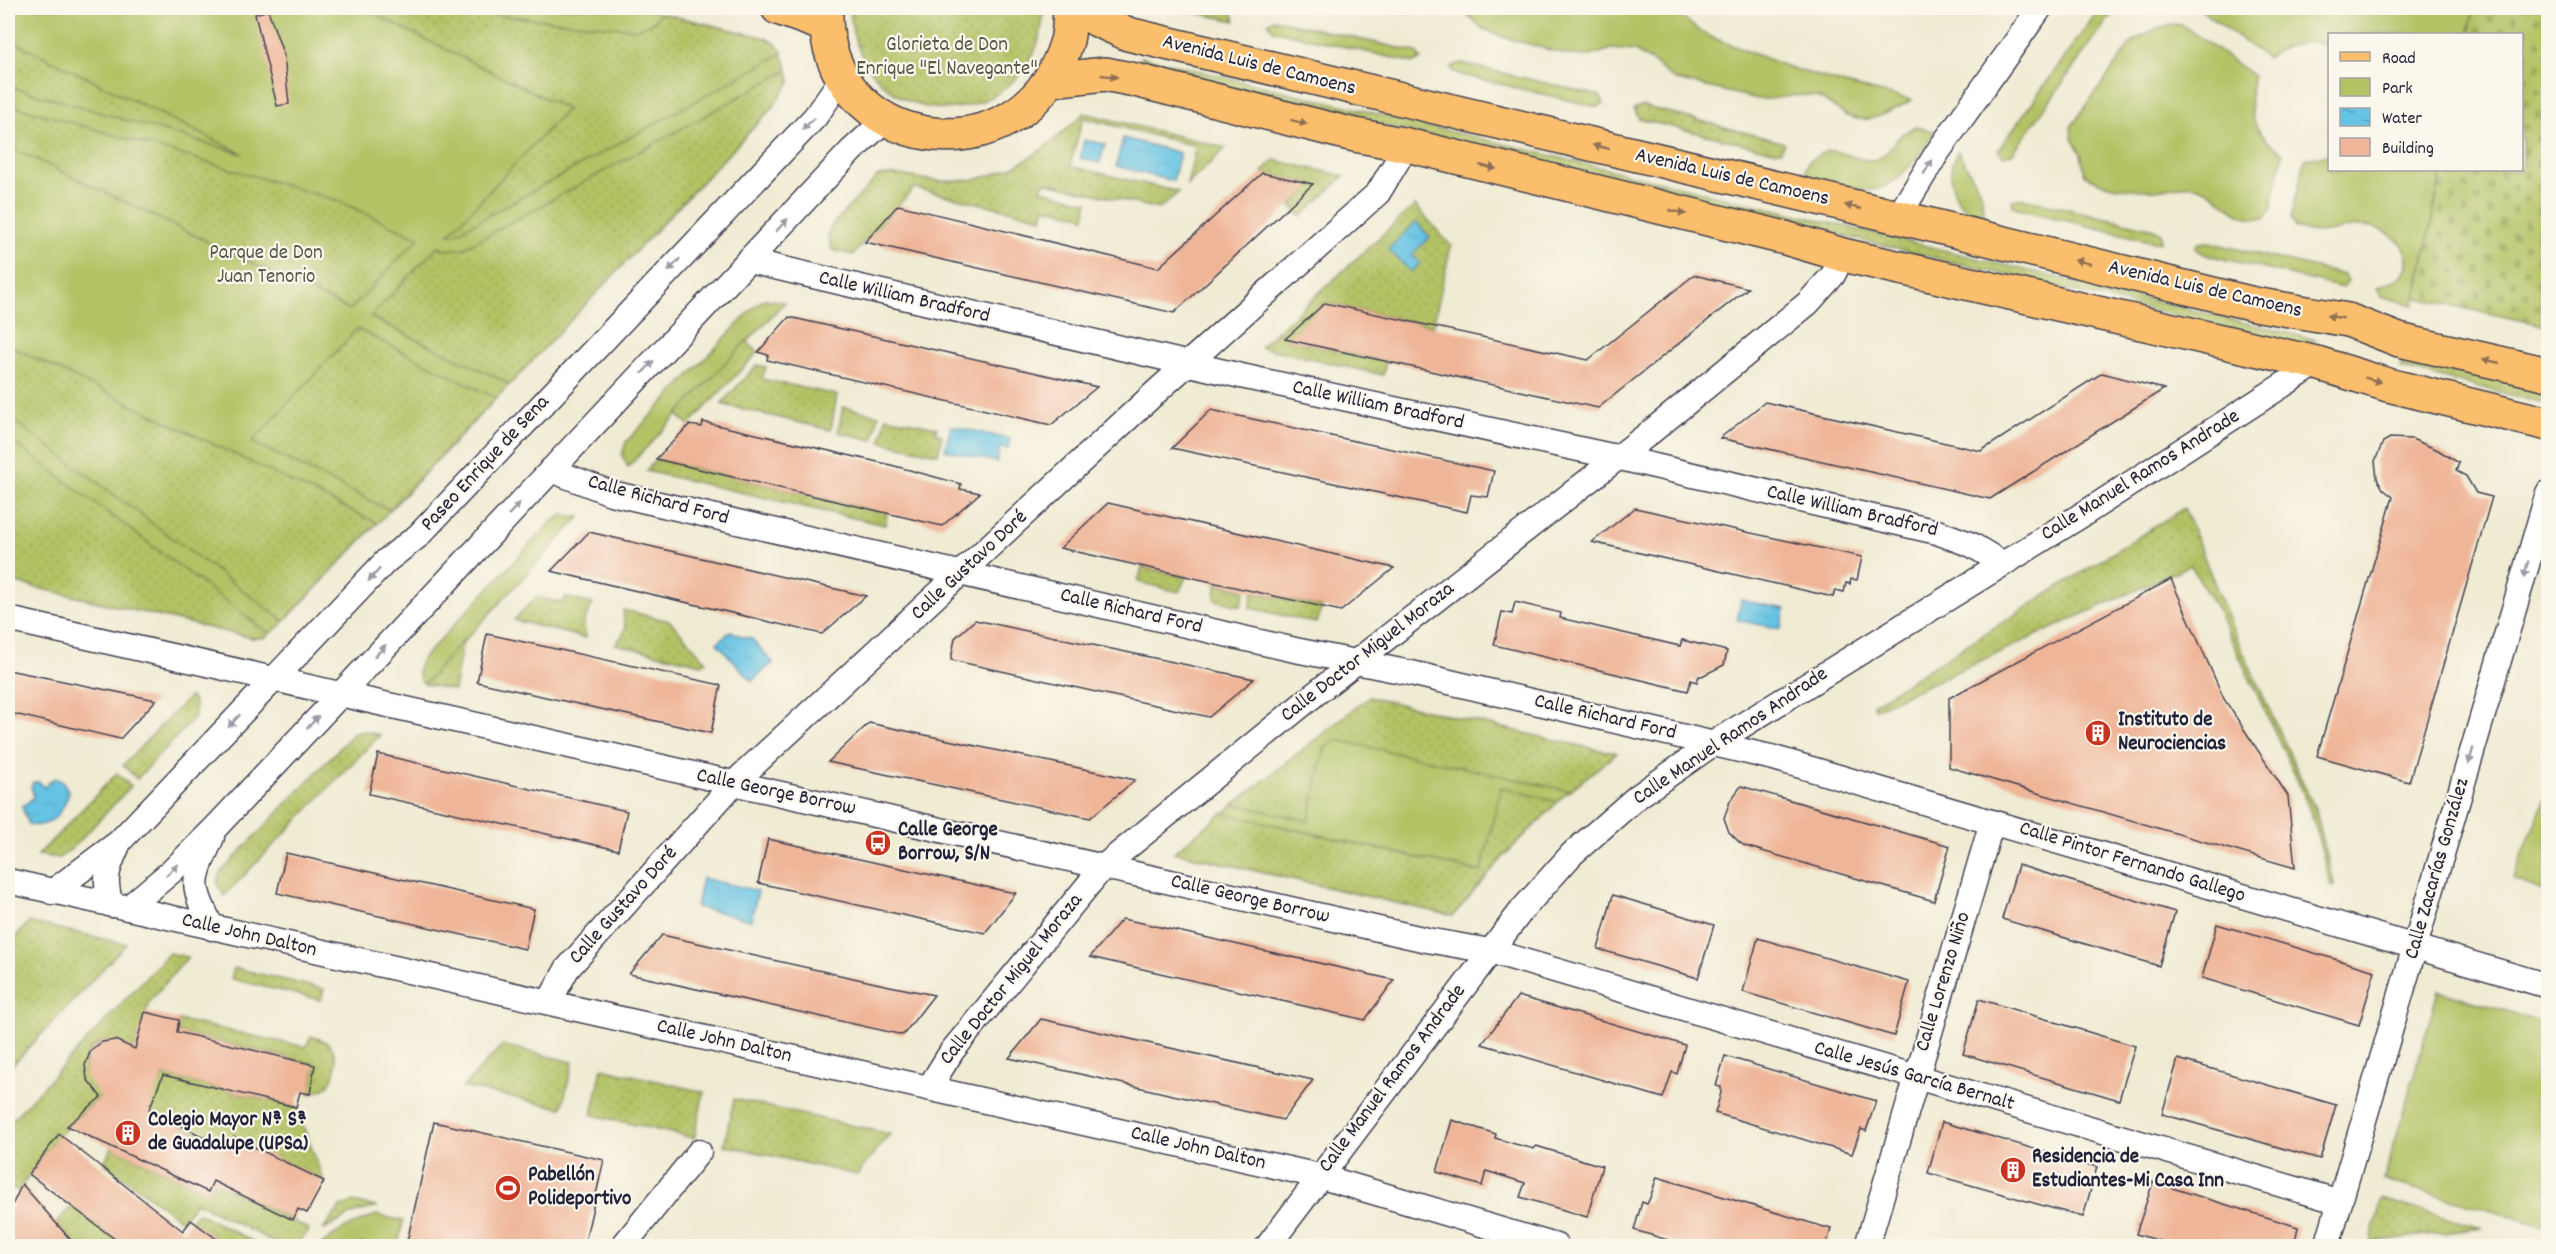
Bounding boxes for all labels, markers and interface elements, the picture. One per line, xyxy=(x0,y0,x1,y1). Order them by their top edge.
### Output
street label: Avenida Luis de Camoens xyxy=(1159,27,1359,105)
park label: Glorieta de Don Enrique "El Navegante" xyxy=(856,31,1038,85)
legend xyxy=(2328,33,2523,171)
text: Road xyxy=(2382,47,2416,72)
one-way arrow xyxy=(1100,71,1119,81)
text: Park xyxy=(2382,77,2413,102)
text: Water xyxy=(2382,107,2422,132)
one-way arrow xyxy=(801,116,815,131)
one-way arrow xyxy=(1290,117,1308,127)
text: Building xyxy=(2382,137,2434,162)
street label: Avenida Luis de Camoens xyxy=(1632,141,1832,215)
one-way arrow xyxy=(1592,142,1611,152)
one-way arrow xyxy=(1923,159,1934,175)
one-way arrow xyxy=(1479,162,1498,172)
one-way arrow xyxy=(1843,201,1862,211)
one-way arrow xyxy=(1669,208,1687,218)
one-way arrow xyxy=(774,218,788,232)
park label: Parque de Don Juan Tenorio xyxy=(209,239,323,293)
street label: Avenida Luis de Camoens xyxy=(2105,253,2305,327)
one-way arrow xyxy=(2074,257,2092,267)
one-way arrow xyxy=(667,258,681,273)
street label: Calle William Bradford xyxy=(815,264,993,332)
one-way arrow xyxy=(2325,313,2344,322)
one-way arrow xyxy=(2482,356,2501,365)
one-way arrow xyxy=(641,360,654,375)
street label: Calle William Bradford xyxy=(1289,373,1467,439)
one-way arrow xyxy=(2364,376,2382,385)
street label: Paseo Enrique de Sena xyxy=(415,388,558,539)
street label: Calle Manuel Ramos Andrade xyxy=(2036,402,2246,550)
street label: Calle Richard Ford xyxy=(584,468,732,534)
street label: Calle William Bradford xyxy=(1763,478,1941,546)
one-way arrow xyxy=(507,501,521,516)
street label: Calle Gustavo Doré xyxy=(905,504,1035,628)
one-way arrow xyxy=(2521,560,2530,578)
one-way arrow xyxy=(367,567,381,582)
street label: Calle Doctor Miguel Moraza xyxy=(1275,575,1462,730)
street label: Calle Richard Ford xyxy=(1057,581,1205,643)
one-way arrow xyxy=(373,644,387,658)
street label: Calle Manuel Ramos Andrade xyxy=(1627,660,1835,814)
street label: Calle Richard Ford xyxy=(1531,687,1679,749)
place label: Instituto de Neurociencias xyxy=(2118,706,2226,760)
one-way arrow xyxy=(228,714,242,728)
one-way arrow xyxy=(306,715,319,730)
building icon: Instituto de Neurociencias xyxy=(2083,718,2113,748)
one-way arrow xyxy=(2466,747,2475,765)
street label: Calle George Borrow xyxy=(694,761,858,825)
street label: Calle Zacarías González xyxy=(2398,775,2478,963)
street label: Calle Pintor Fernando Gallego xyxy=(2015,814,2249,912)
place label: Calle George Borrow, S/N xyxy=(898,816,998,870)
bus stop icon: Calle George Borrow, S/N xyxy=(863,828,893,858)
street label: Calle Gustavo Doré xyxy=(563,840,685,972)
one-way arrow xyxy=(165,864,179,878)
street label: Calle George Borrow xyxy=(1168,867,1332,933)
street label: Calle Doctor Miguel Moraza xyxy=(933,887,1091,1072)
street label: Calle John Dalton xyxy=(178,906,320,966)
street label: Calle Lorenzo Niño xyxy=(1909,909,1979,1055)
street label: Calle Manuel Ramos Andrade xyxy=(1312,978,1474,1180)
street label: Calle John Dalton xyxy=(653,1012,795,1072)
street label: Calle Jesús García Bernalt xyxy=(1810,1034,2018,1120)
place label: Colegio Mayor Nª Sª de Guadalupe (UPSa) xyxy=(148,1106,308,1160)
building icon: Colegio Mayor Nª Sª de Guadalupe (UPSa) xyxy=(113,1118,143,1148)
street label: Calle John Dalton xyxy=(1127,1119,1269,1179)
place label: Residencia de Estudiantes-Mi Casa Inn xyxy=(2032,1143,2224,1197)
building icon: Residencia de Estudiantes-Mi Casa Inn xyxy=(1998,1155,2028,1185)
place label: Pabellón Polideportivo xyxy=(528,1161,631,1215)
sports icon: Pabellón Polideportivo xyxy=(493,1173,523,1203)

